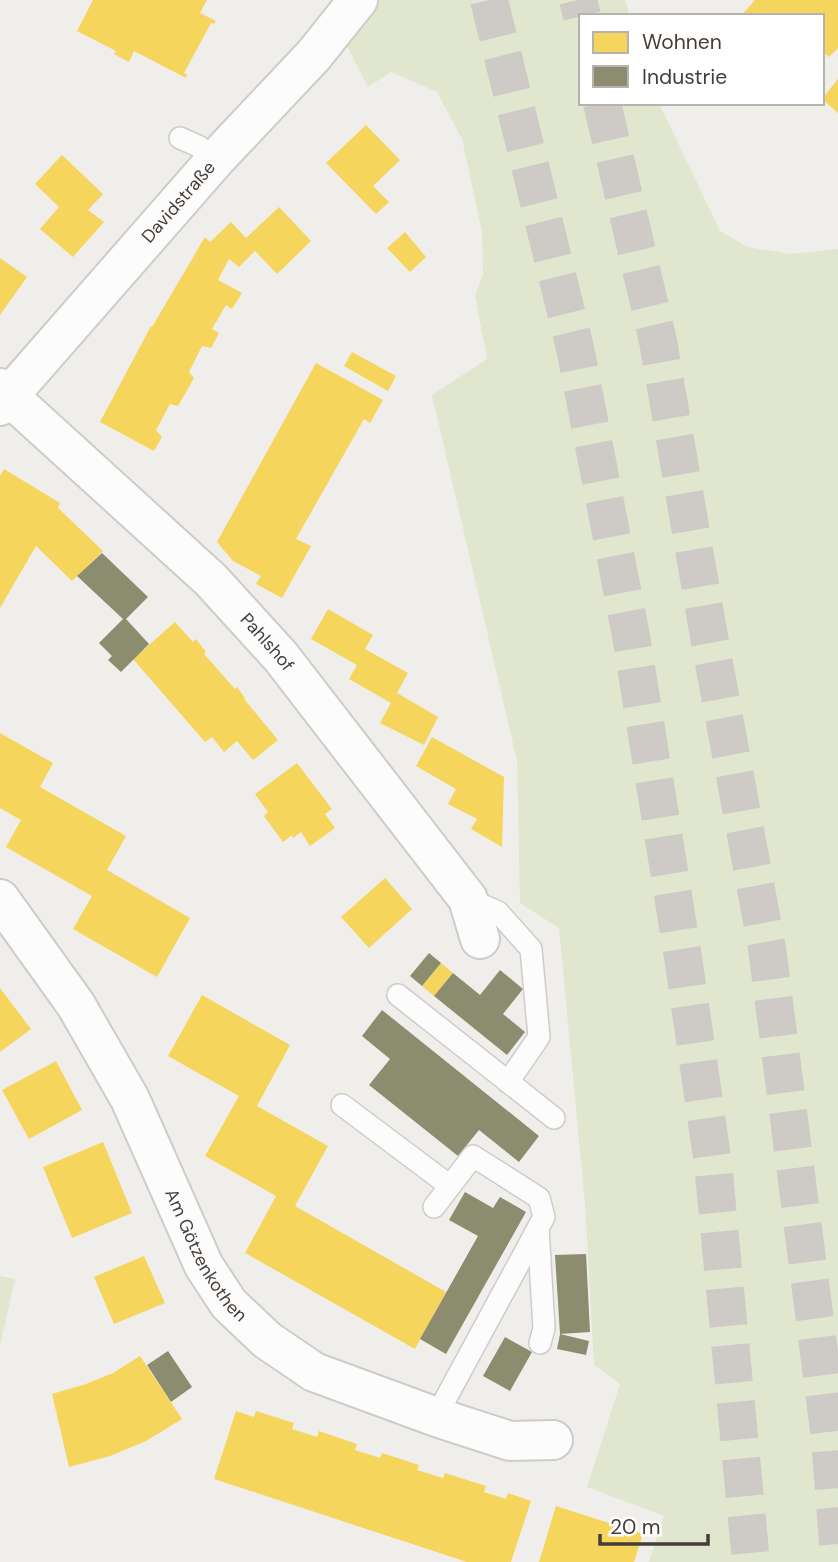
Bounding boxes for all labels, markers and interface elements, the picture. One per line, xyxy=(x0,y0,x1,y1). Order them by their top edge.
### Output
legend xyxy=(579,14,824,105)
text: Wohnen xyxy=(642,28,722,56)
text: Industrie xyxy=(642,63,727,91)
street label: Davidstraße xyxy=(136,156,221,248)
street label: Pahlshof xyxy=(235,608,300,676)
street label: Am Götzenkothen xyxy=(159,1185,252,1327)
scale bar xyxy=(600,1502,708,1546)
text: 20 m xyxy=(610,1513,661,1541)

